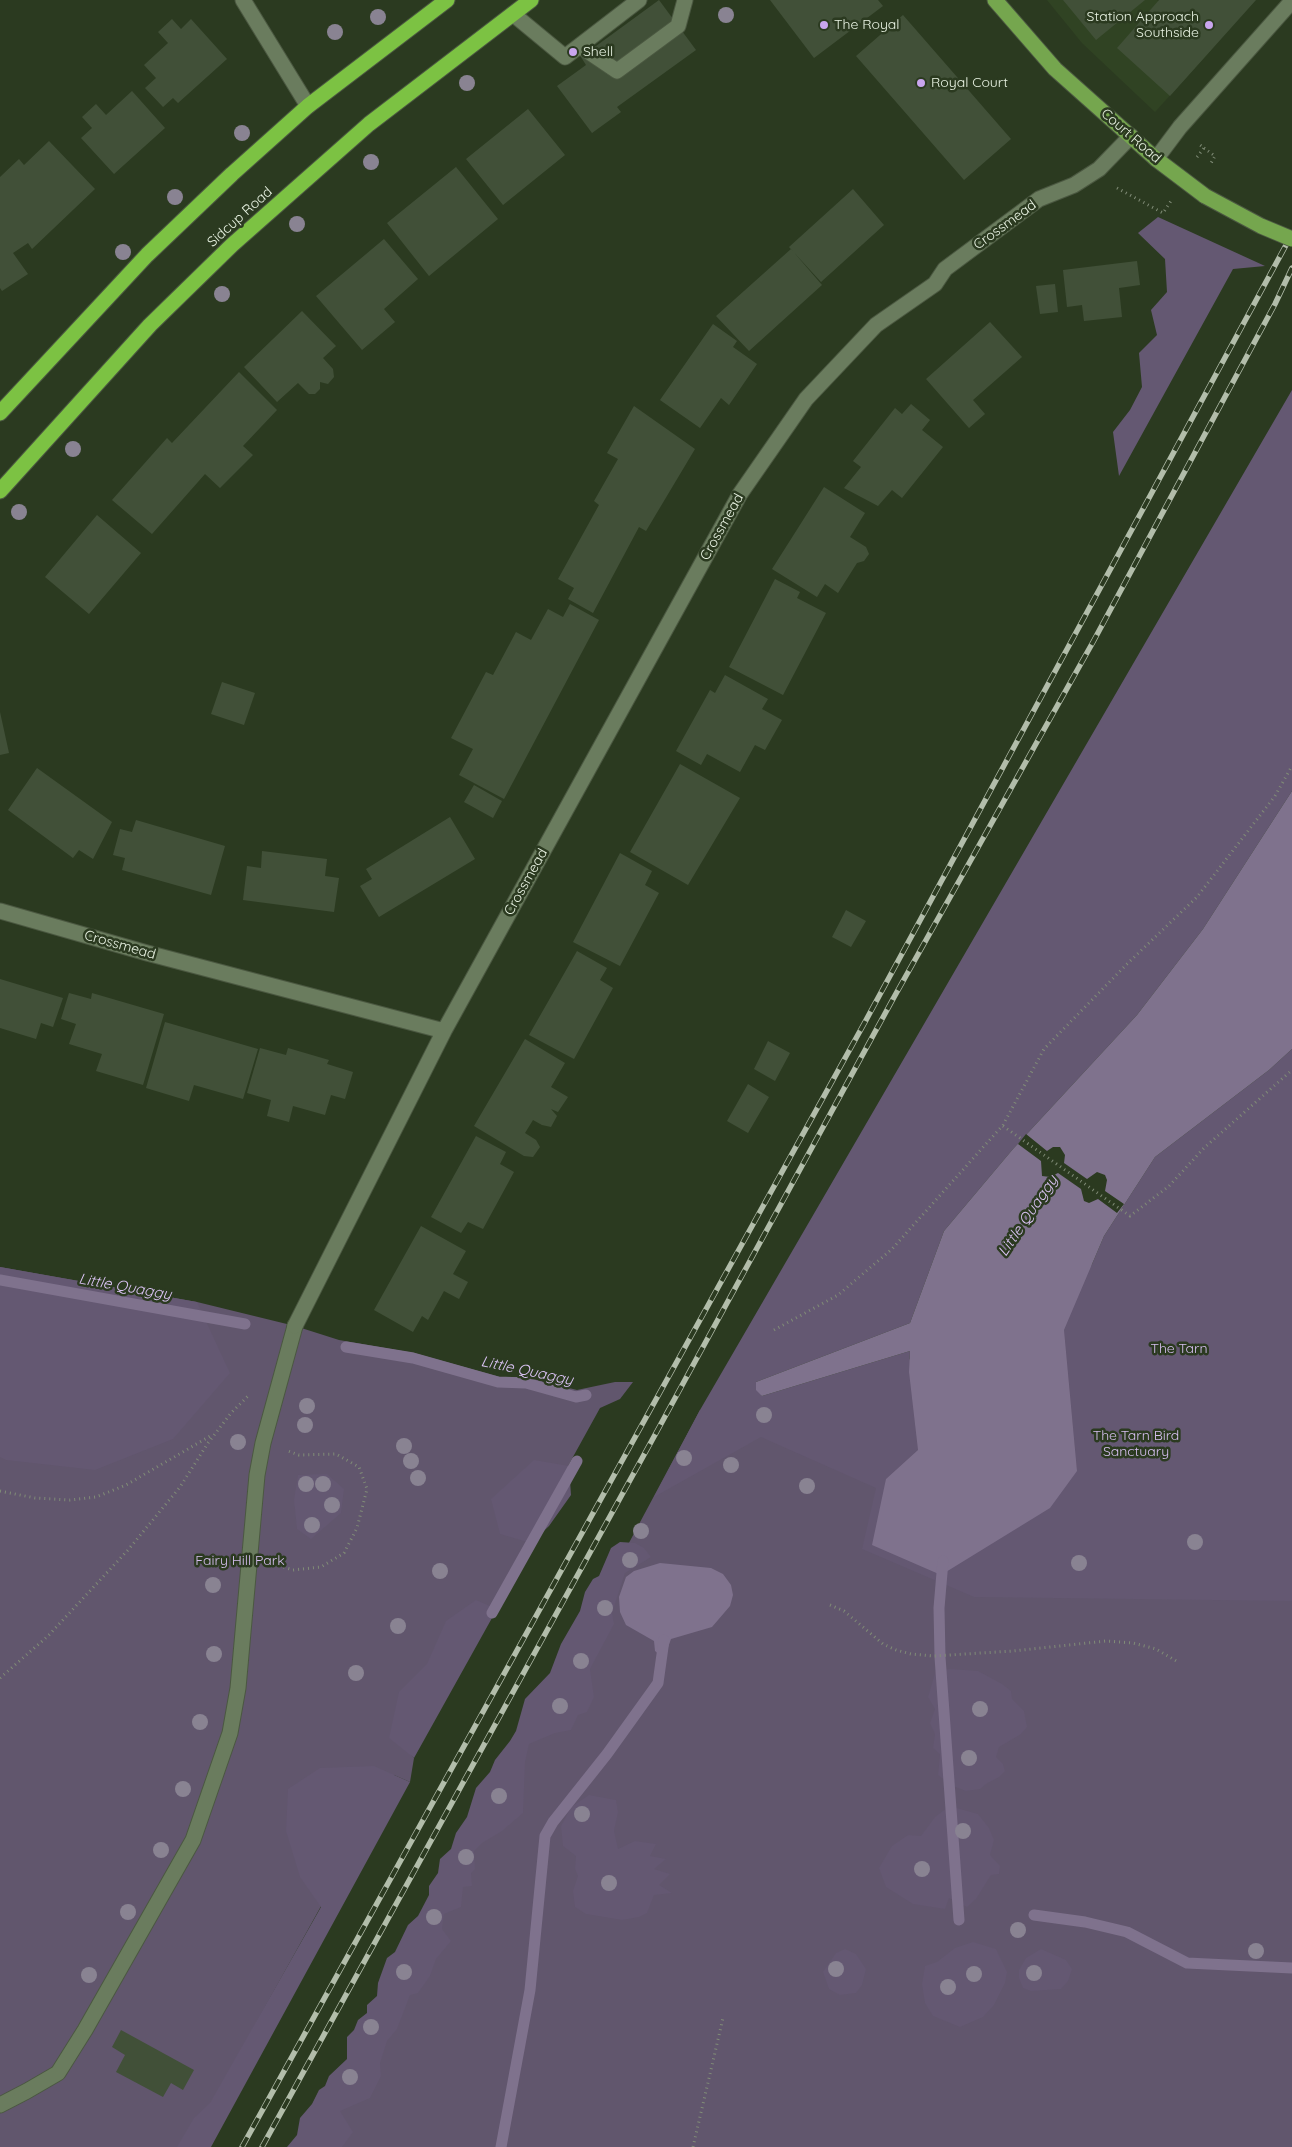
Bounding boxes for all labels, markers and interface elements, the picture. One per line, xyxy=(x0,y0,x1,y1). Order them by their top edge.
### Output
place label: Station Approach Southside xyxy=(1087,9,1199,41)
place label: The Royal xyxy=(834,17,900,33)
marker: The Royal xyxy=(818,19,830,31)
marker: Station Approach Southside xyxy=(1203,19,1215,31)
place label: Shell xyxy=(583,44,613,60)
marker: Shell xyxy=(567,46,579,58)
place label: Royal Court xyxy=(931,75,1008,91)
marker: Royal Court xyxy=(915,77,927,89)
street label: Court Road xyxy=(1097,105,1165,167)
street label: Sidcup Road xyxy=(204,183,276,251)
street label: Crossmead xyxy=(970,197,1040,253)
street label: Crossmead xyxy=(697,491,747,563)
street label: Crossmead xyxy=(501,846,551,918)
street label: Crossmead xyxy=(82,927,158,963)
water label: Little Quaggy xyxy=(994,1172,1062,1260)
water label: Little Quaggy xyxy=(77,1270,173,1304)
park label: The Tarn xyxy=(1150,1341,1208,1357)
water label: Little Quaggy xyxy=(479,1352,575,1390)
park label: The Tarn Bird Sanctuary xyxy=(1093,1428,1179,1460)
park label: Fairy Hill Park xyxy=(195,1553,285,1569)

